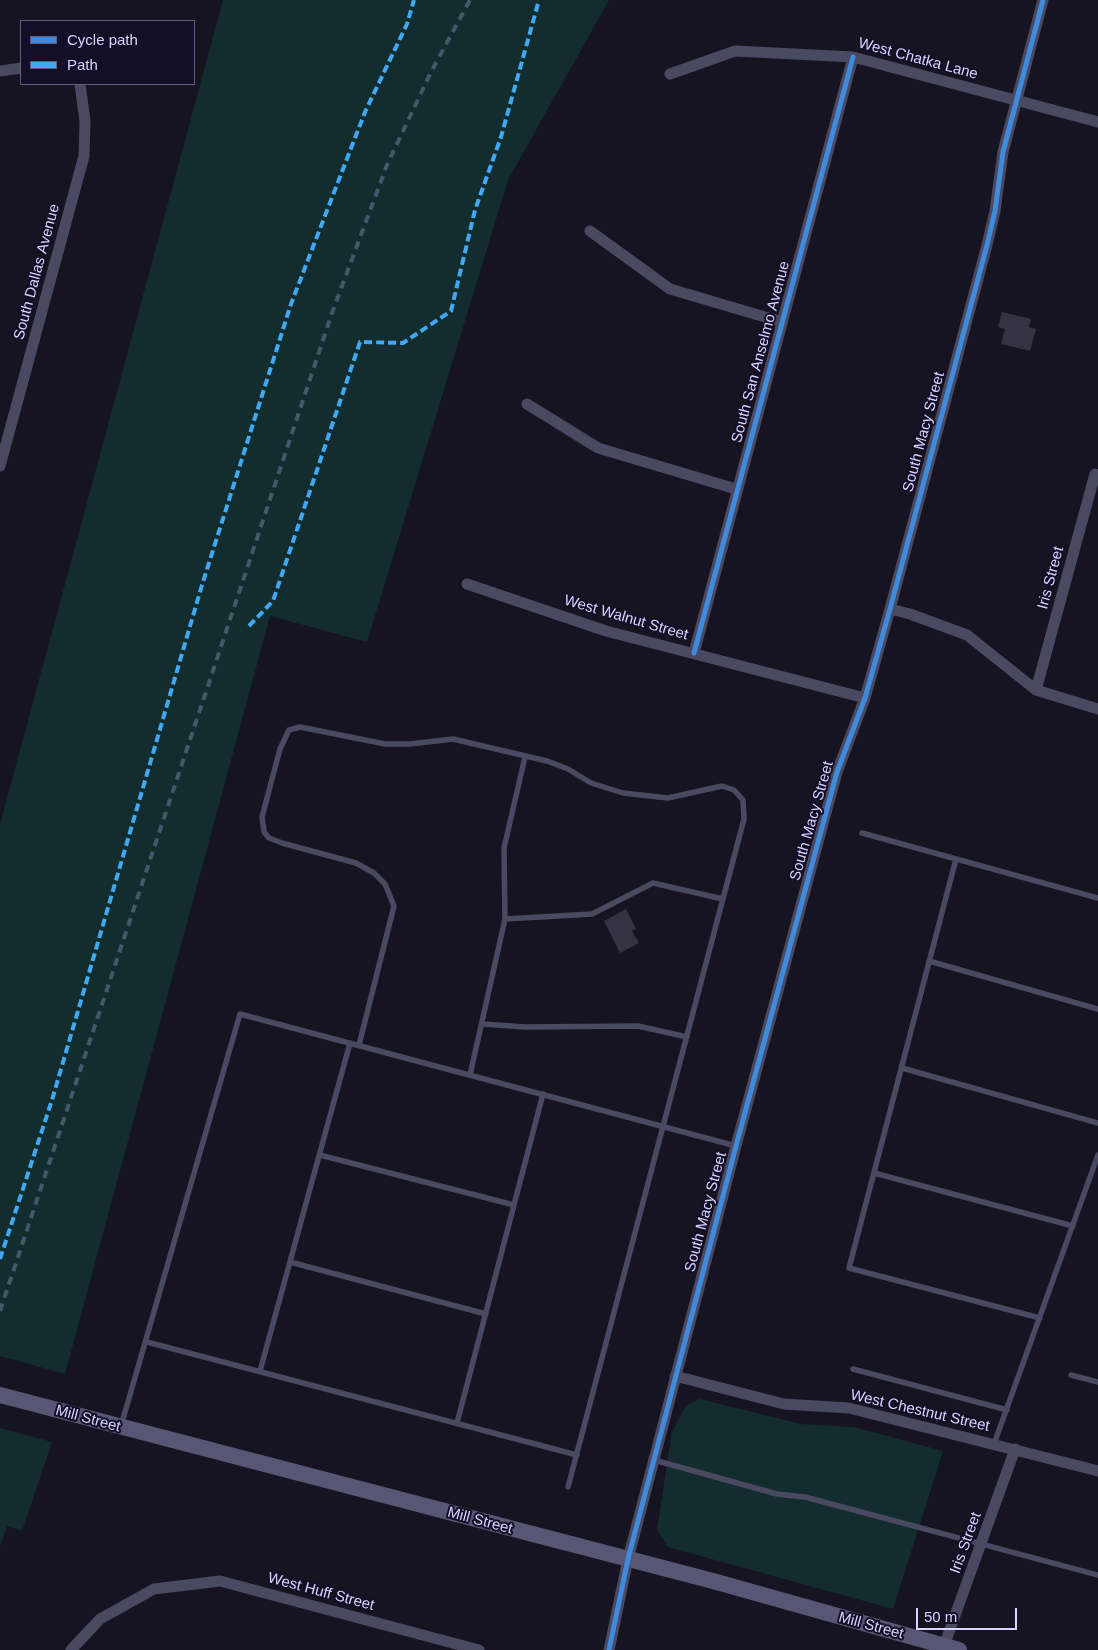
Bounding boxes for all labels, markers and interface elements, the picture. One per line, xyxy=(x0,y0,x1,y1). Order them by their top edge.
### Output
legend xyxy=(20,20,195,85)
text: Cycle path xyxy=(67,31,138,48)
street label: West Chatka Lane xyxy=(856,34,980,84)
text: Path xyxy=(67,56,98,73)
street label: South Dallas Avenue xyxy=(10,202,64,342)
street label: South San Anselmo Avenue xyxy=(728,259,794,445)
street label: South Macy Street xyxy=(899,370,949,494)
street label: Iris Street xyxy=(1034,545,1068,611)
street label: West Walnut Street xyxy=(562,592,690,644)
street label: South Macy Street xyxy=(786,759,838,883)
street label: South Macy Street xyxy=(681,1150,731,1274)
street label: West Chestnut Street xyxy=(849,1386,991,1436)
street label: Mill Street xyxy=(53,1402,123,1436)
street label: Mill Street xyxy=(445,1504,515,1538)
street label: Iris Street xyxy=(947,1510,985,1576)
street label: West Huff Street xyxy=(266,1569,376,1615)
scale bar xyxy=(918,1598,1019,1630)
text: 50 m xyxy=(924,1608,957,1625)
street label: Mill Street xyxy=(836,1609,906,1643)

